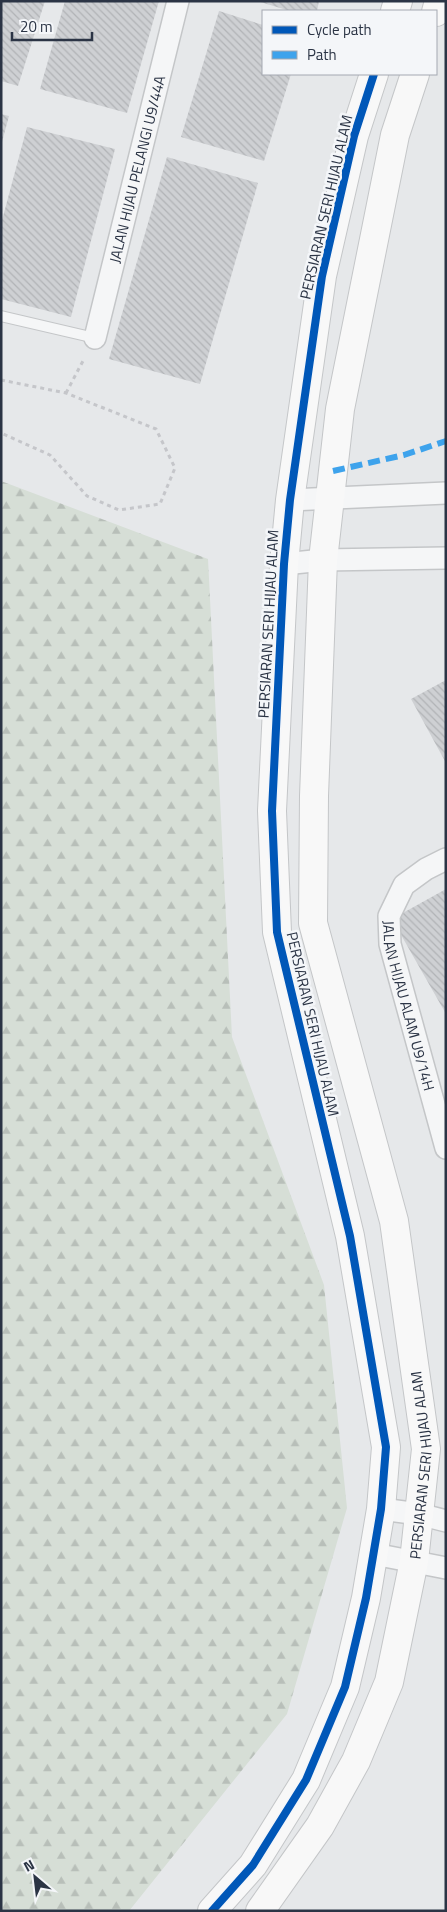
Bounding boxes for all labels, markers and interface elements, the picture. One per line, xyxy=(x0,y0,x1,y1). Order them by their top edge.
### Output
scale bar xyxy=(12,10,92,42)
legend xyxy=(262,10,437,75)
text: 20 m xyxy=(20,15,53,38)
text: Cycle path xyxy=(307,18,372,41)
text: Path xyxy=(307,43,337,66)
street label: JALAN HIJAU PELANGI U9/44A xyxy=(102,73,171,265)
street label: PERSIARAN SERI HIJAU ALAM xyxy=(294,112,358,302)
street label: PERSIARAN SERI HIJAU ALAM xyxy=(252,529,284,719)
street label: JALAN HIJAU ALAM U9/14H xyxy=(378,920,441,1093)
street label: PERSIARAN SERI HIJAU ALAM xyxy=(281,929,345,1119)
street label: PERSIARAN SERI HIJAU ALAM xyxy=(403,1370,438,1560)
north arrow xyxy=(10,1852,60,1902)
text: N xyxy=(19,1854,38,1877)

